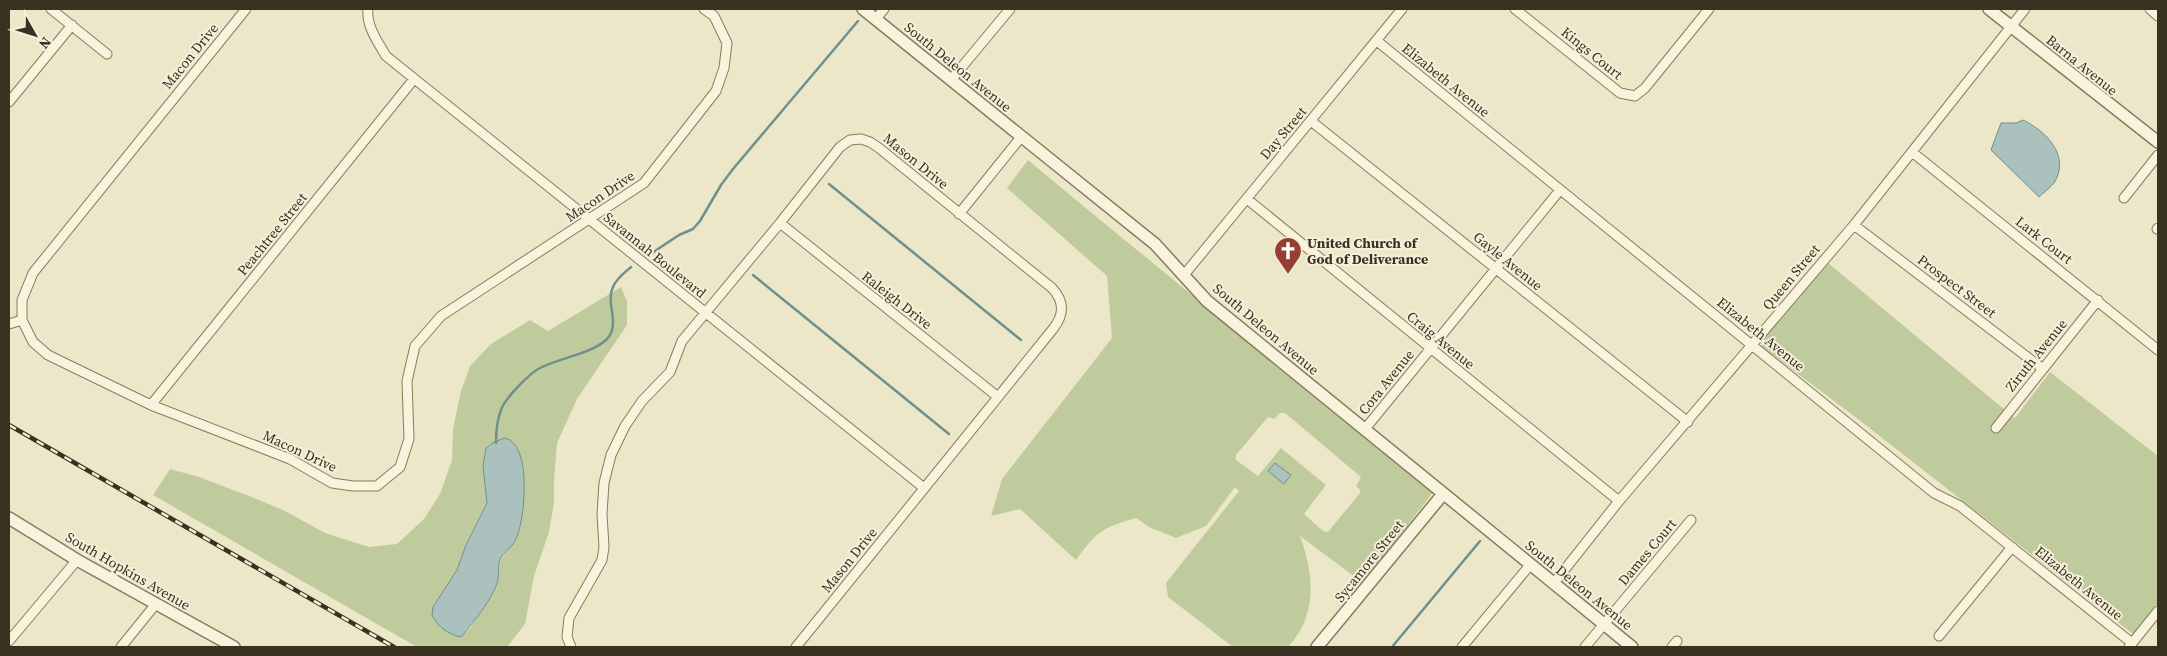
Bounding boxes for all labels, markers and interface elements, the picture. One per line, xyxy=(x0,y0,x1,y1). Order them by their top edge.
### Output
north arrow xyxy=(10,10,60,60)
street label: South Deleon Avenue xyxy=(900,17,1016,117)
street label: Macon Drive xyxy=(157,19,223,93)
street label: Kings Court xyxy=(1557,22,1627,84)
street label: Barna Avenue xyxy=(2042,30,2122,100)
text: N xyxy=(34,33,56,53)
street label: Elizabeth Avenue xyxy=(1398,38,1494,122)
street label: Day Street xyxy=(1255,102,1311,164)
street label: Mason Drive xyxy=(879,128,953,194)
street label: Macon Drive xyxy=(561,165,639,227)
street label: Peachtree Street xyxy=(232,188,312,280)
street label: Savannah Boulevard xyxy=(599,207,711,303)
street label: Lark Court xyxy=(2011,211,2077,269)
street label: Gayle Avenue xyxy=(1469,227,1547,295)
place label: United Church of God of Deliverance xyxy=(1307,233,1428,269)
church icon: United Church of God of Deliverance xyxy=(1273,236,1303,275)
street label: Queen Street xyxy=(1758,240,1825,314)
street label: Prospect Street xyxy=(1914,250,2001,322)
street label: Raleigh Drive xyxy=(858,266,936,334)
street label: South Deleon Avenue xyxy=(1209,279,1323,379)
street label: Elizabeth Avenue xyxy=(1713,292,1809,376)
street label: Craig Avenue xyxy=(1403,306,1479,374)
street label: Ziruth Avenue xyxy=(2000,314,2072,396)
street label: Cora Avenue xyxy=(1353,345,1419,419)
street label: Macon Drive xyxy=(260,425,340,477)
street label: Dames Court xyxy=(1613,514,1681,590)
street label: Sycamore Street xyxy=(1330,515,1409,606)
street label: Mason Drive xyxy=(816,523,882,597)
street label: South Hopkins Avenue xyxy=(62,527,194,615)
street label: South Deleon Avenue xyxy=(1521,535,1637,635)
street label: Elizabeth Avenue xyxy=(2031,541,2127,625)

